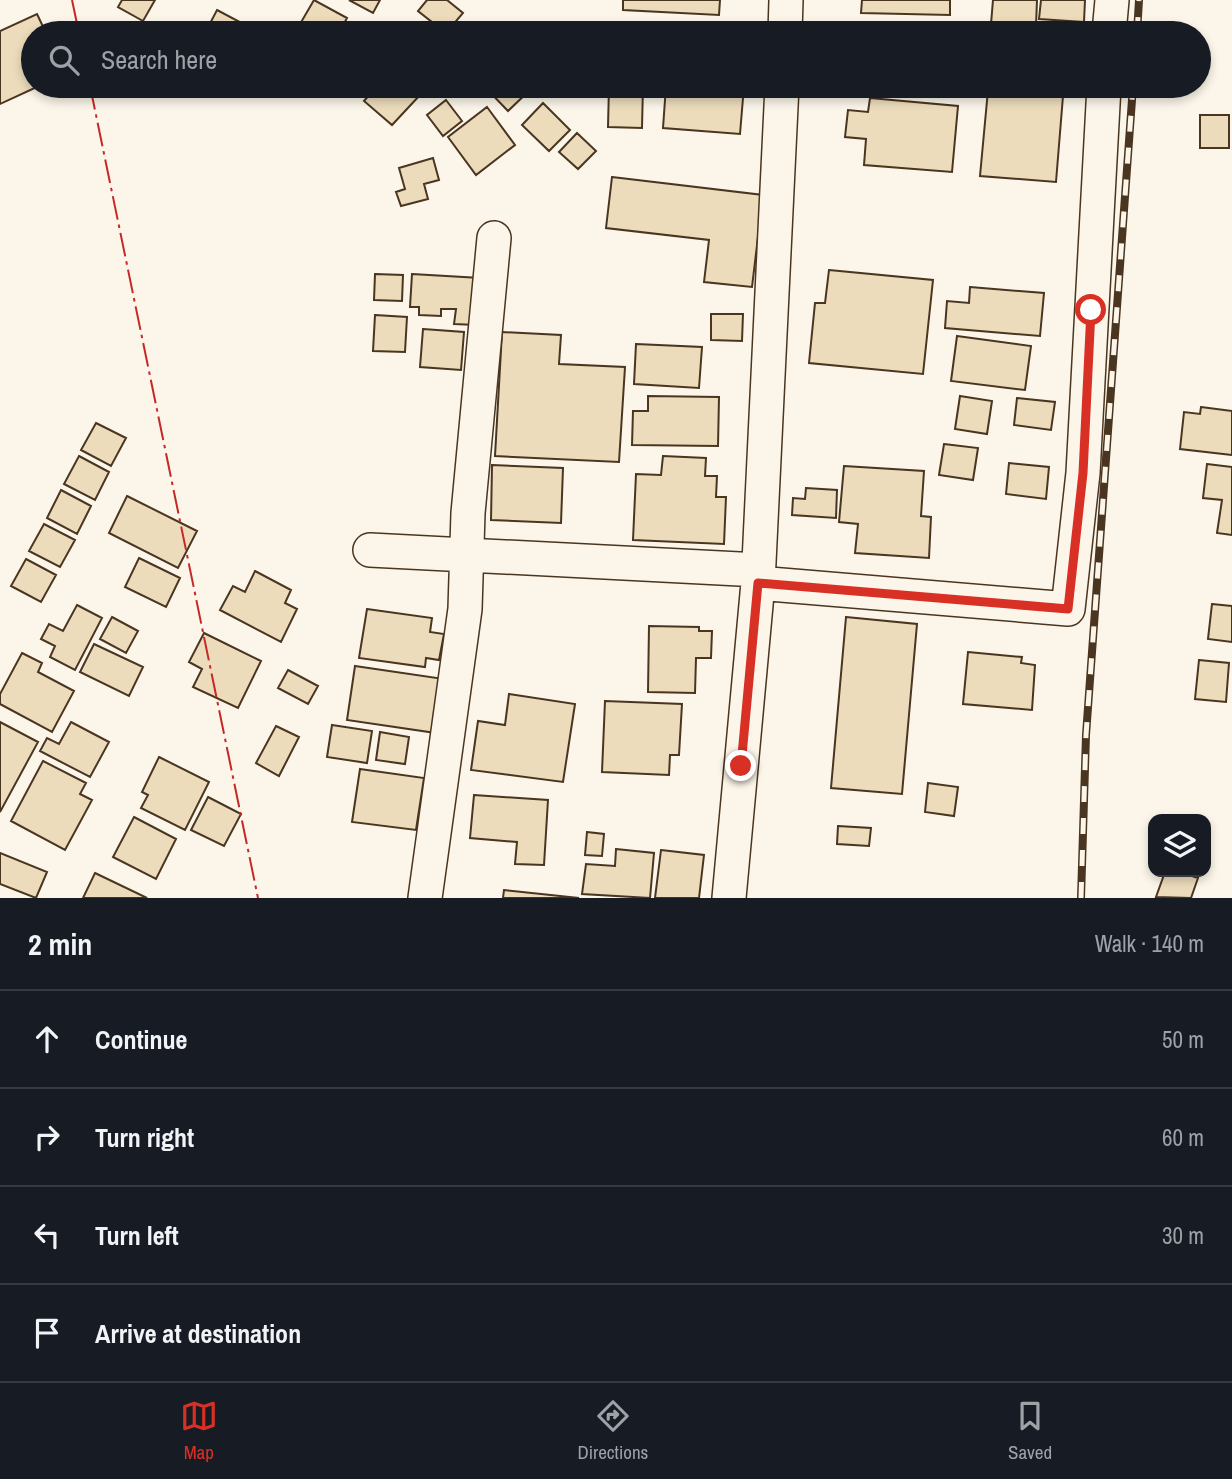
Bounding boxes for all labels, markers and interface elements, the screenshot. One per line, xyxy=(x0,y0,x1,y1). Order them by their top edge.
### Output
search box xyxy=(21,21,1211,98)
icon: search xyxy=(45,41,83,79)
text: Search here xyxy=(101,42,217,77)
route start xyxy=(1075,294,1106,325)
route end xyxy=(725,750,756,781)
map controls xyxy=(1148,814,1211,877)
button: layers xyxy=(1148,814,1211,877)
text: 2 min xyxy=(28,924,92,964)
text: Walk · 140 m xyxy=(1095,928,1204,959)
icon: ahead xyxy=(28,1020,66,1058)
text: Continue xyxy=(95,1022,187,1057)
text: 50 m xyxy=(1162,1024,1204,1055)
icon: right xyxy=(28,1118,66,1156)
text: Turn right xyxy=(95,1120,194,1155)
text: 60 m xyxy=(1162,1122,1204,1153)
icon: left xyxy=(28,1216,66,1254)
text: Turn left xyxy=(95,1218,179,1253)
text: 30 m xyxy=(1162,1220,1204,1251)
icon: arrive xyxy=(28,1314,66,1352)
text: Arrive at destination xyxy=(95,1316,301,1351)
tab: Map xyxy=(180,1397,218,1465)
tab: Directions xyxy=(577,1397,648,1465)
tab: Saved xyxy=(1008,1397,1052,1465)

